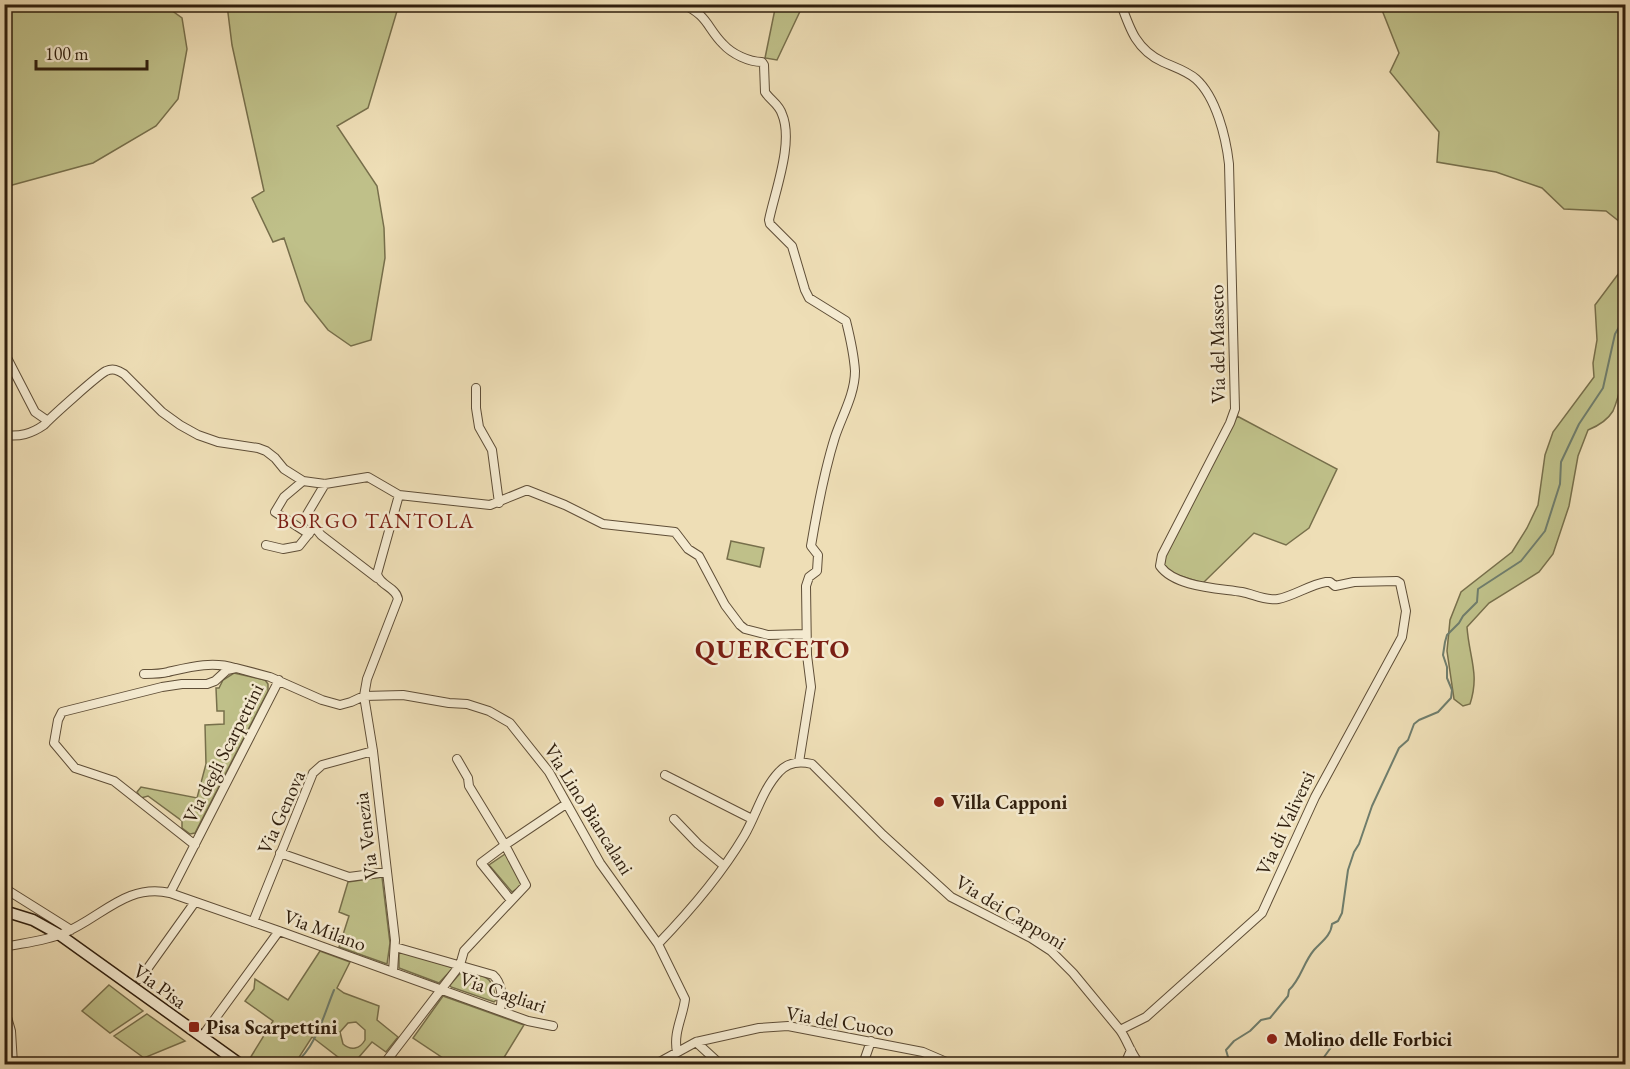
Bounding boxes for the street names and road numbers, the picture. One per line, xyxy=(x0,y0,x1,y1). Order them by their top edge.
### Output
street label: Via del Masseto xyxy=(1203,284,1231,404)
street label: Via degli Scarpettini xyxy=(177,679,269,827)
street label: Via Lino Biancalani xyxy=(538,738,640,880)
street label: Via Genova xyxy=(251,766,311,858)
street label: Via di Valiversi xyxy=(1250,767,1321,879)
street label: Via Venezia xyxy=(348,791,384,881)
street label: Via dei Capponi xyxy=(951,869,1071,955)
street label: Via Milano xyxy=(280,903,370,957)
street label: Via Pisa xyxy=(128,958,192,1014)
street label: Via Cagliari xyxy=(456,965,550,1019)
street label: Via del Cuoco xyxy=(784,1000,896,1042)

